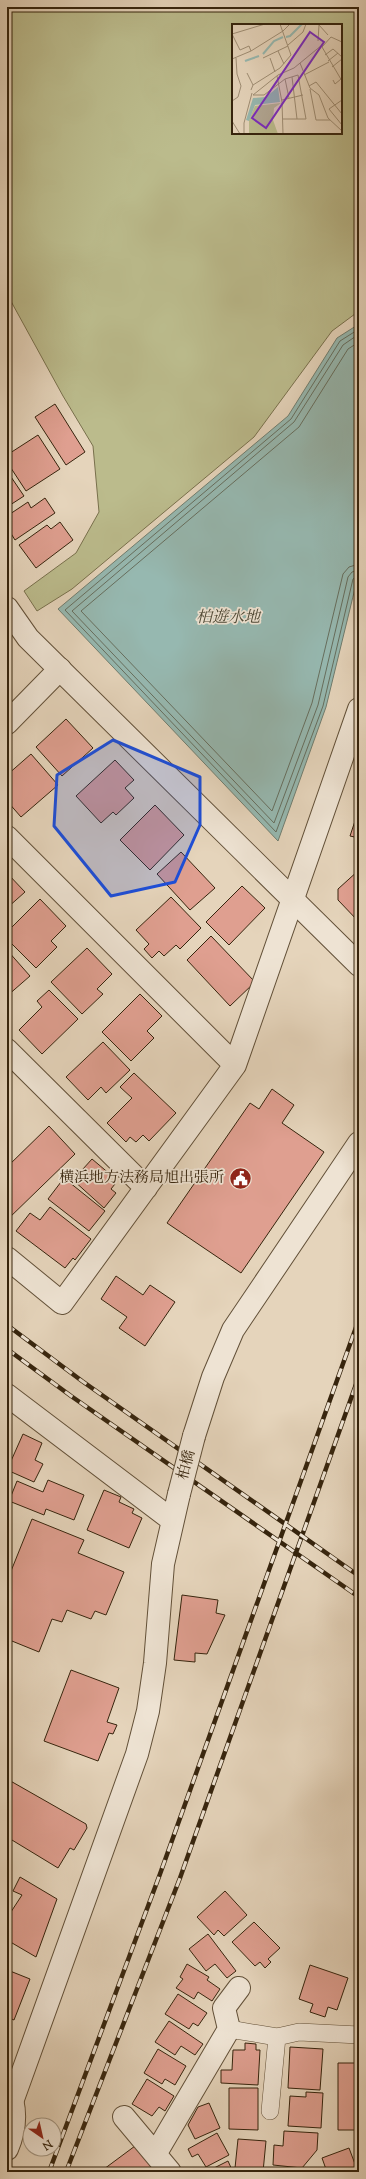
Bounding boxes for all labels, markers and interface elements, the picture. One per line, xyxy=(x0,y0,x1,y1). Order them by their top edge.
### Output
inset map xyxy=(232,24,342,134)
water label: 柏遊水地 xyxy=(196,607,262,630)
public building icon: 横浜地方法務局旭出張所 xyxy=(227,1165,253,1191)
place label: 横浜地方法務局旭出張所 xyxy=(59,1168,224,1189)
street label: 柏橋 xyxy=(173,1448,201,1482)
north arrow xyxy=(22,2117,62,2157)
text: N xyxy=(39,2135,56,2154)

